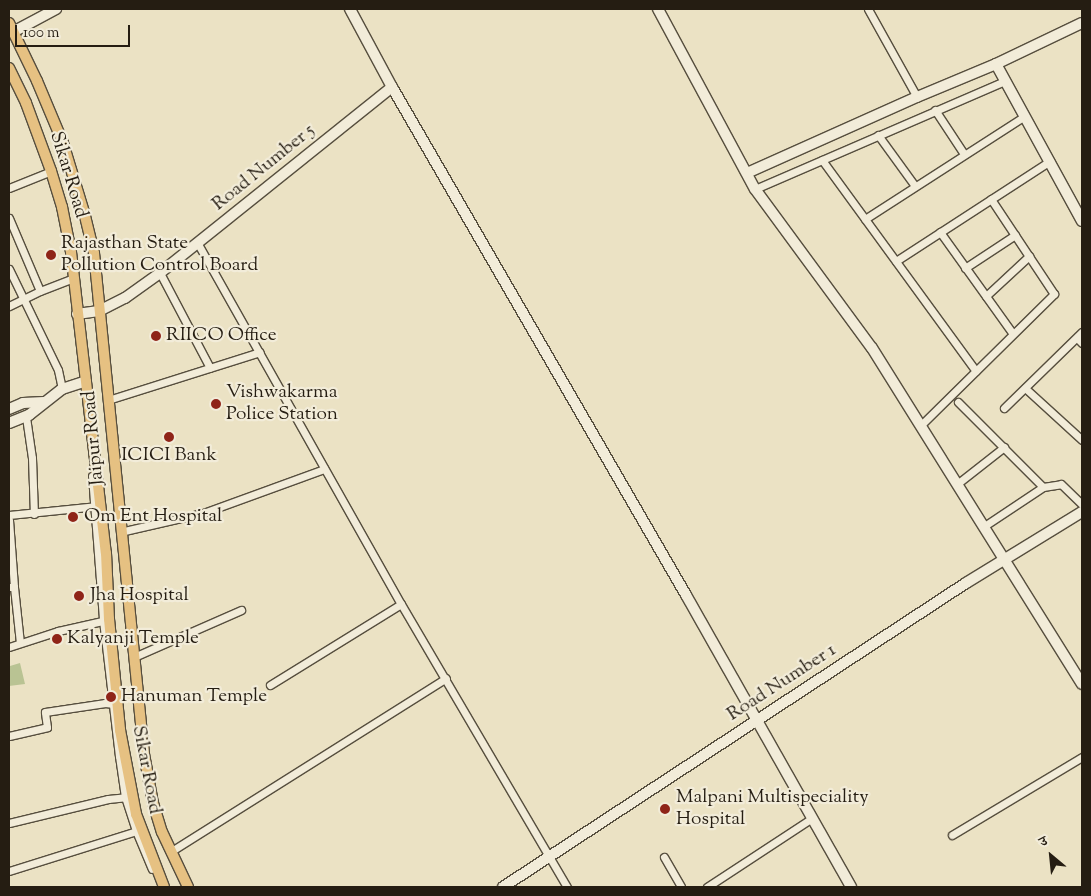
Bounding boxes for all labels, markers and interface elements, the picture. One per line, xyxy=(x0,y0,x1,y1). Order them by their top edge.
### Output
scale bar xyxy=(18,15,132,47)
text: 100 m xyxy=(23,23,59,44)
street label: Road Number 5 xyxy=(208,120,320,216)
street label: Sikar Road xyxy=(44,129,92,221)
place label: Rajasthan State Pollution Control Board xyxy=(61,233,258,277)
marker: Rajasthan State Pollution Control Board xyxy=(45,249,57,261)
place label: RIICO Office xyxy=(166,325,277,347)
marker: RIICO Office xyxy=(150,330,162,342)
place label: Vishwakarma Police Station xyxy=(226,382,338,426)
street label: Jaipur Road xyxy=(79,390,109,486)
marker: Vishwakarma Police Station xyxy=(210,398,222,410)
marker: ICICI Bank xyxy=(163,431,175,443)
place label: ICICI Bank xyxy=(121,445,217,467)
place label: Om Ent Hospital xyxy=(84,506,222,528)
marker: Om Ent Hospital xyxy=(66,510,80,524)
place label: Jha Hospital xyxy=(90,585,189,607)
marker: Jha Hospital xyxy=(72,589,86,603)
place label: Kalyanji Temple xyxy=(67,628,199,650)
marker: Kalyanji Temple xyxy=(51,633,63,645)
street label: Road Number 1 xyxy=(723,639,841,727)
place label: Hanuman Temple xyxy=(121,686,267,708)
marker: Hanuman Temple xyxy=(105,691,117,703)
street label: Sikar Road xyxy=(126,724,166,816)
place label: Malpani Multispeciality Hospital xyxy=(676,787,869,831)
marker: Malpani Multispeciality Hospital xyxy=(658,802,672,816)
north arrow xyxy=(1026,831,1076,881)
text: उ xyxy=(1036,832,1052,853)

